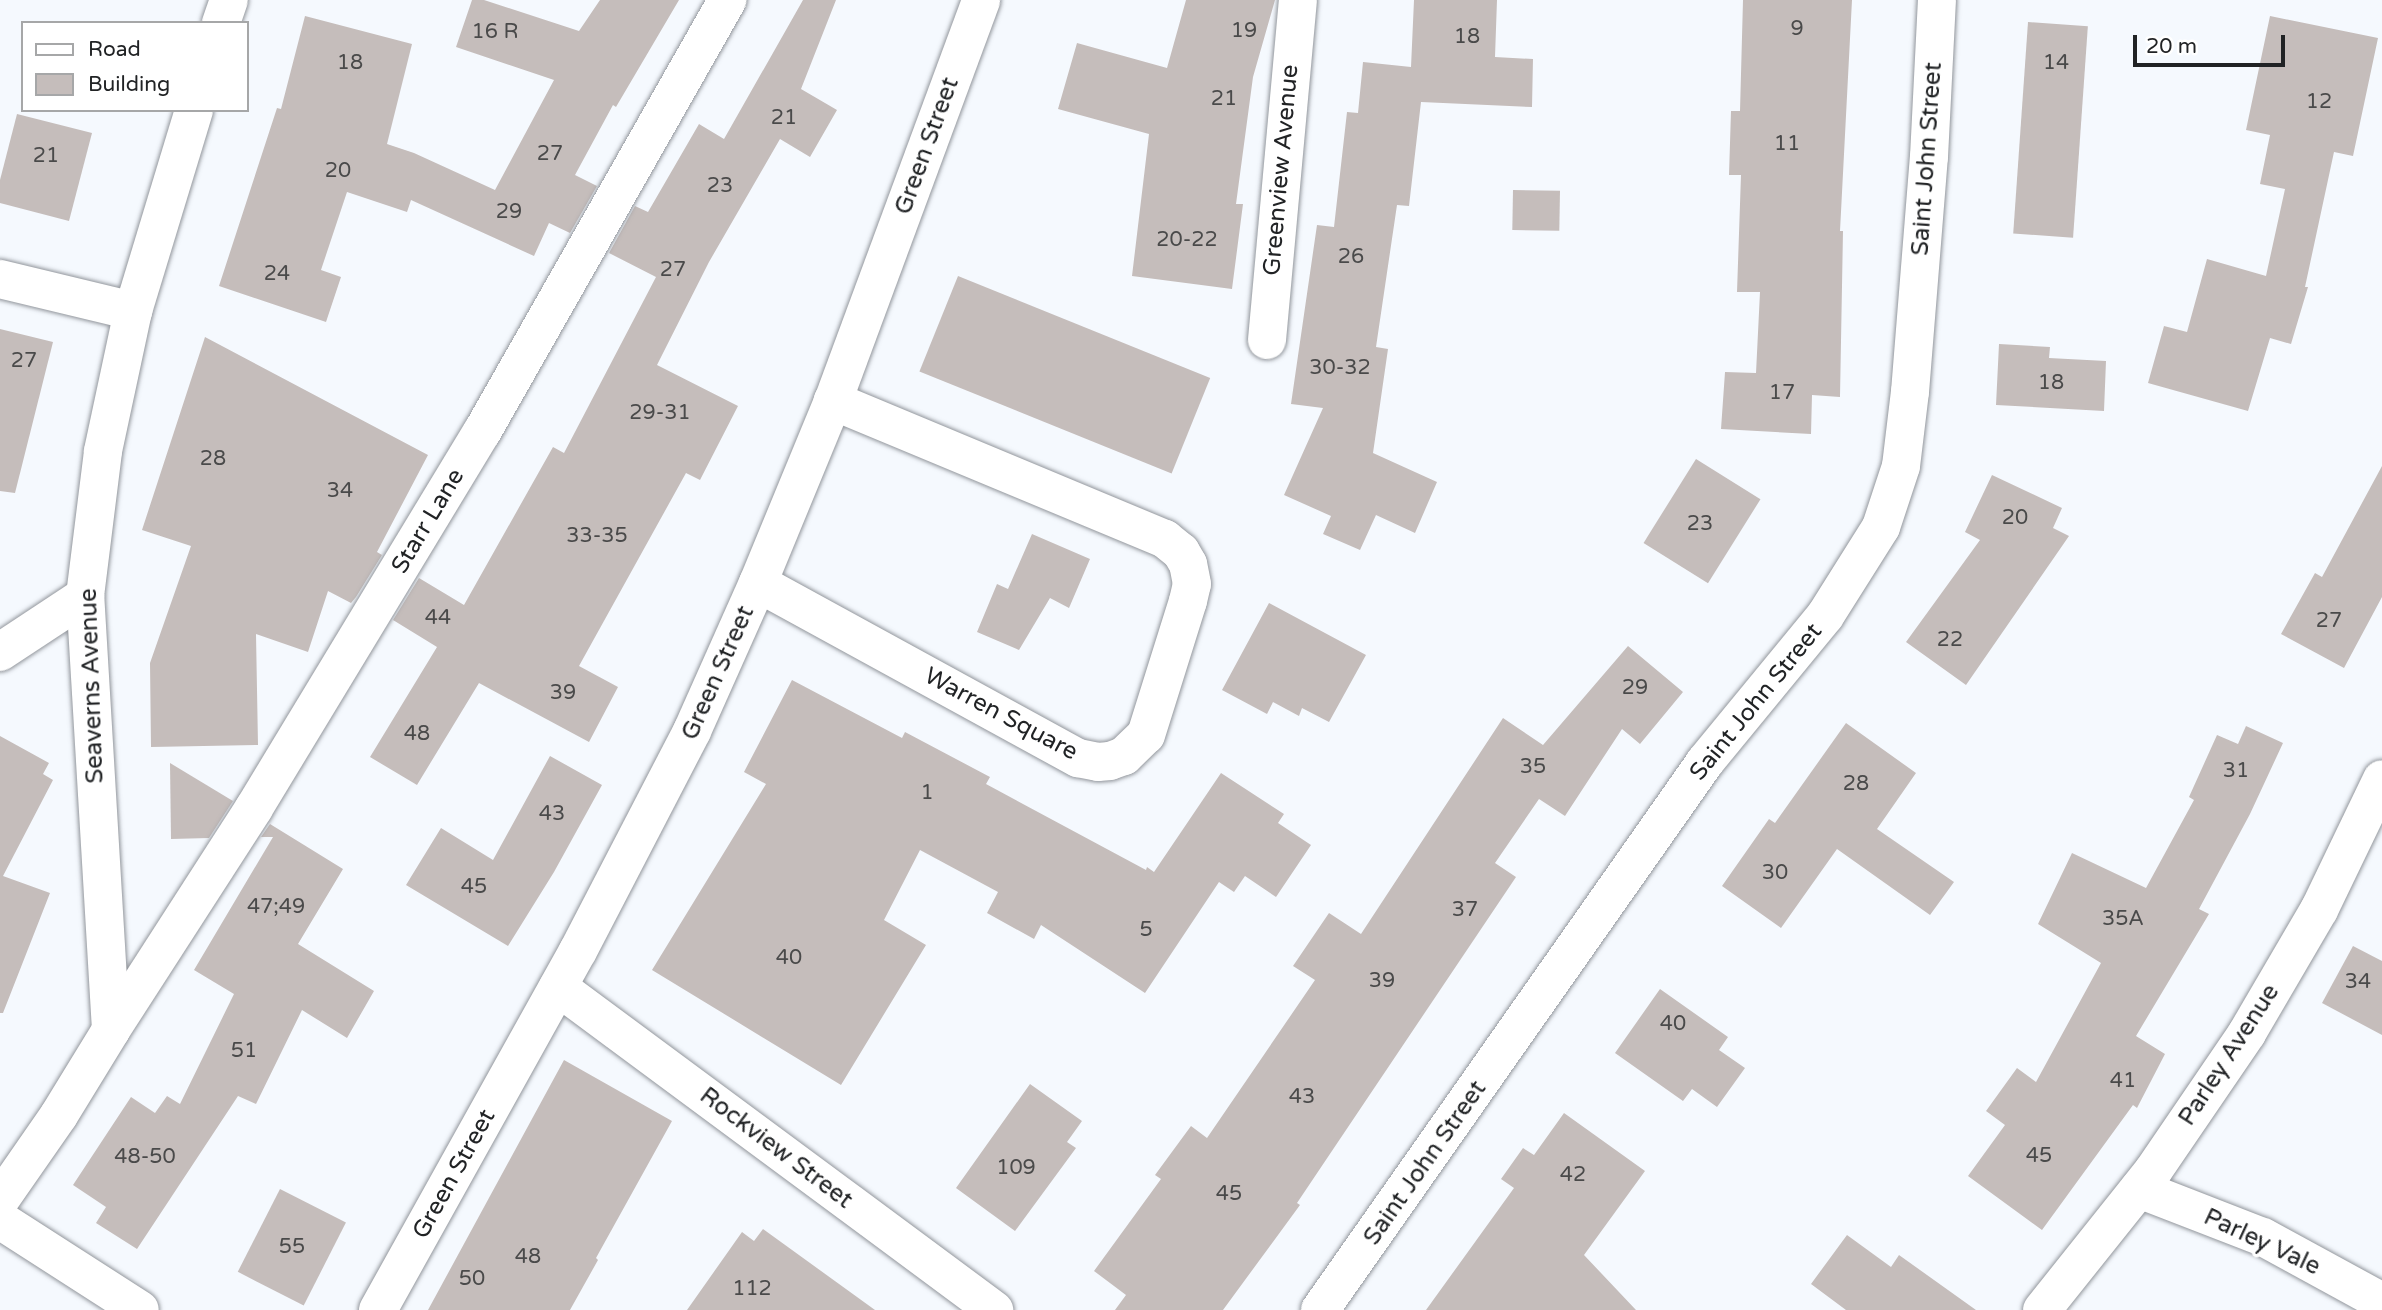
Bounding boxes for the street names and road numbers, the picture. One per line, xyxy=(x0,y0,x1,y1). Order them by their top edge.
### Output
street label: Saint John Street xyxy=(1906,61,1948,257)
street label: Greenview Avenue xyxy=(1257,63,1305,277)
street label: Green Street xyxy=(889,74,965,218)
street label: Starr Lane xyxy=(386,463,470,579)
street label: Seaverns Avenue xyxy=(74,588,110,784)
street label: Green Street xyxy=(676,602,760,744)
street label: Saint John Street xyxy=(1684,618,1828,786)
street label: Warren Square xyxy=(919,661,1083,767)
street label: Parley Avenue xyxy=(2173,979,2285,1131)
street label: Saint John Street xyxy=(1358,1075,1492,1251)
street label: Rockview Street xyxy=(694,1081,858,1215)
street label: Green Street xyxy=(407,1104,501,1244)
street label: Parley Vale xyxy=(2199,1203,2325,1281)

